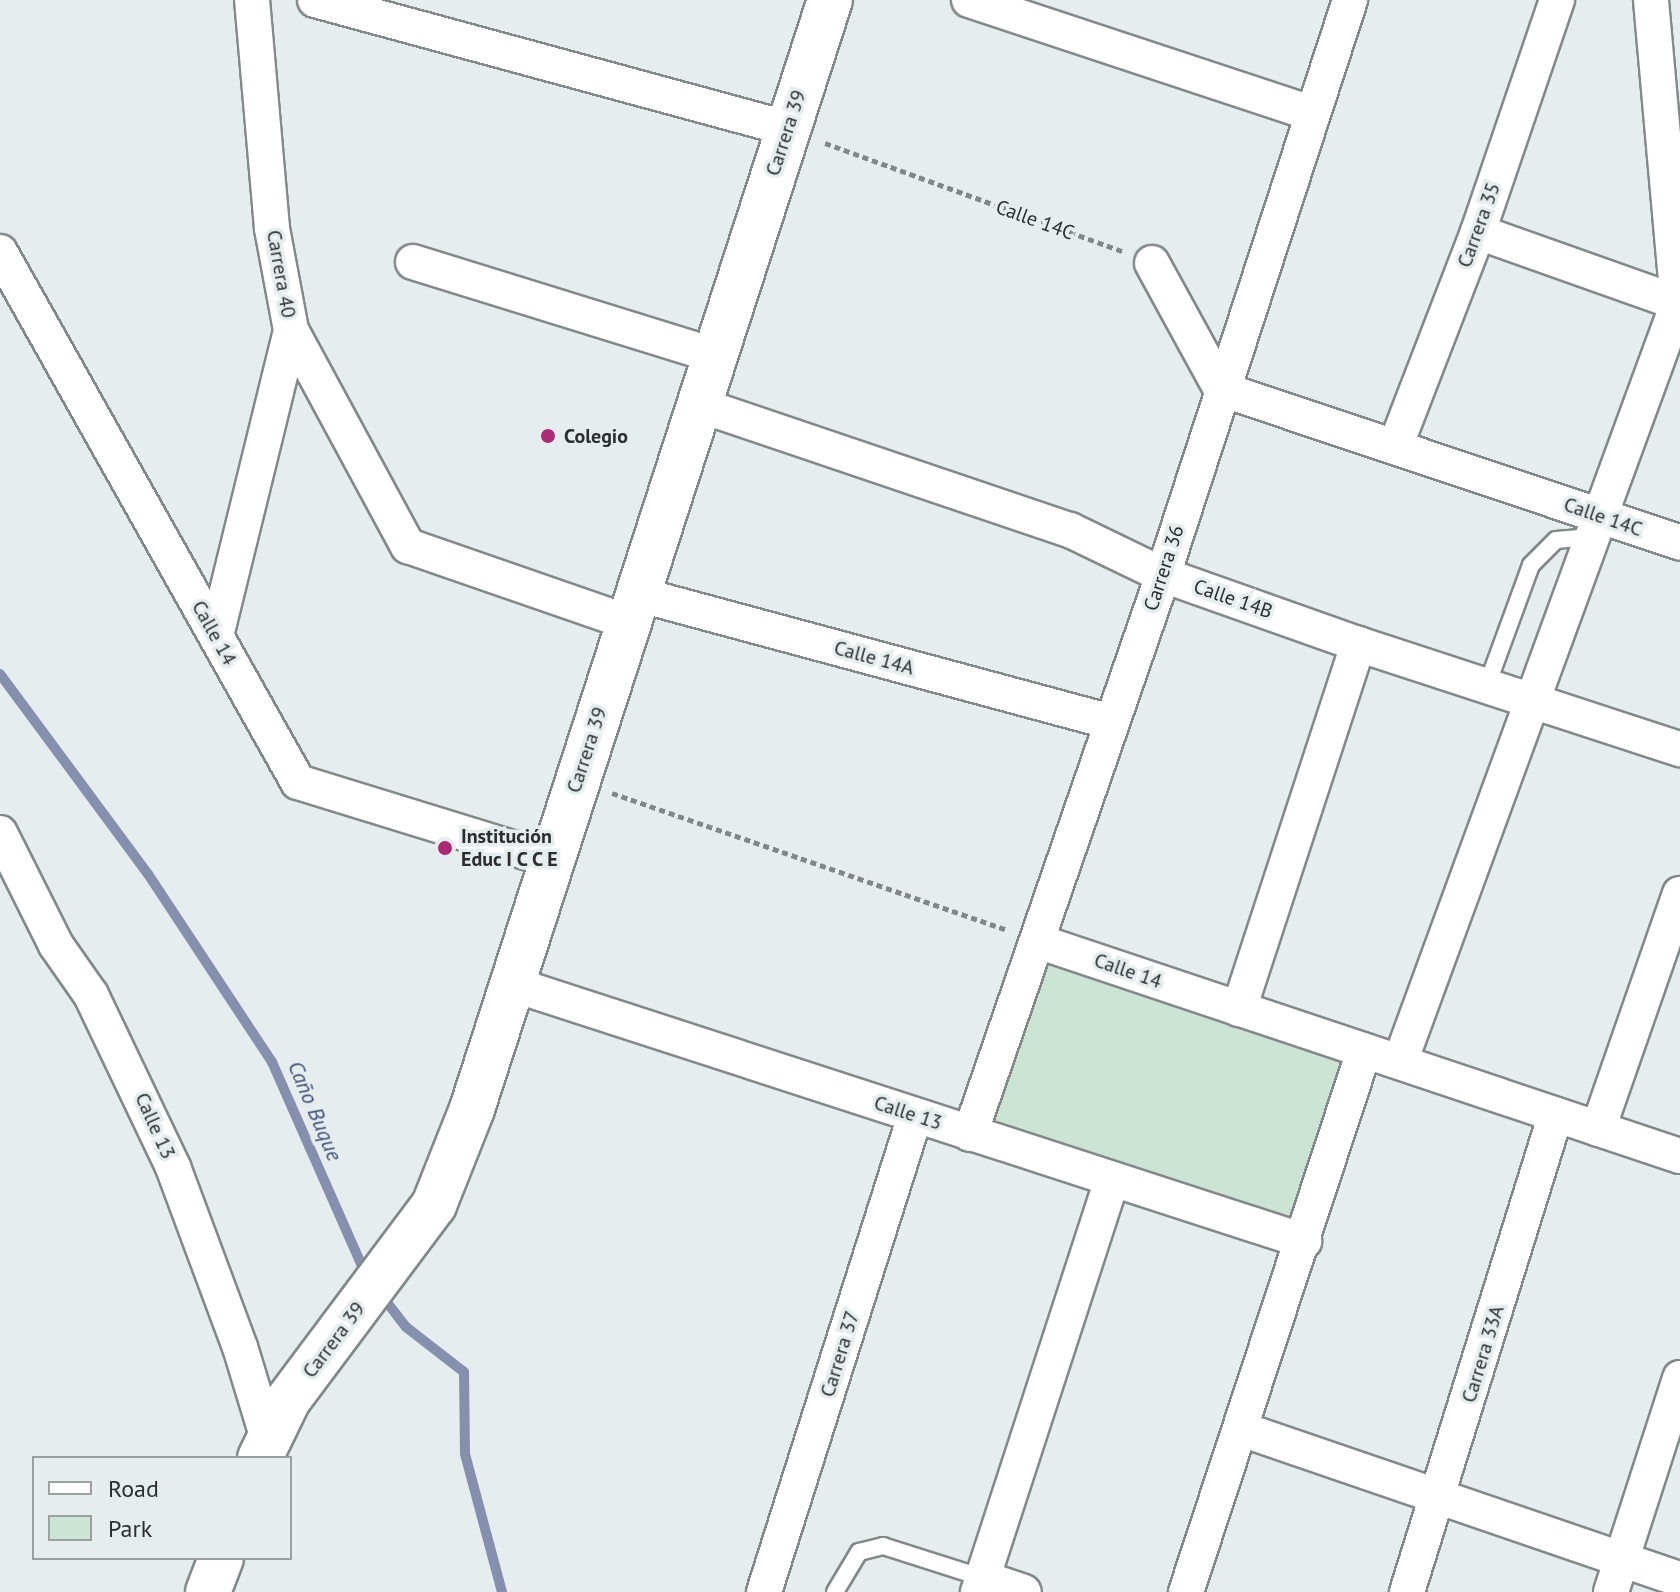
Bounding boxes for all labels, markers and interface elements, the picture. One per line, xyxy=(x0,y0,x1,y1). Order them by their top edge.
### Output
street label: Carrera 39 xyxy=(761,87,811,179)
street label: Carrera 35 xyxy=(1453,179,1505,271)
street label: Calle 14C xyxy=(993,195,1077,245)
street label: Carrera 40 xyxy=(261,228,301,320)
place label: Colegio xyxy=(564,424,628,448)
marker: Colegio xyxy=(539,427,557,445)
street label: Calle 14C xyxy=(1561,492,1645,542)
street label: Carrera 36 xyxy=(1139,522,1189,614)
street label: Calle 14B xyxy=(1190,574,1276,624)
street label: Calle 14 xyxy=(187,597,241,669)
street label: Calle 14A xyxy=(831,636,917,680)
street label: Carrera 39 xyxy=(562,704,612,796)
place label: Institución Educ I C C E xyxy=(461,824,560,871)
marker: Institución Educ I C C E xyxy=(436,839,454,857)
street label: Calle 14 xyxy=(1091,948,1165,994)
water label: Caño Buque xyxy=(282,1057,348,1165)
street label: Calle 13 xyxy=(130,1089,180,1163)
street label: Calle 13 xyxy=(871,1091,945,1135)
street label: Carrera 39 xyxy=(298,1297,370,1383)
street label: Carrera 33A xyxy=(1457,1303,1509,1405)
street label: Carrera 37 xyxy=(816,1308,864,1400)
legend xyxy=(32,1456,292,1560)
text: Road xyxy=(108,1473,159,1504)
text: Park xyxy=(108,1513,152,1544)

